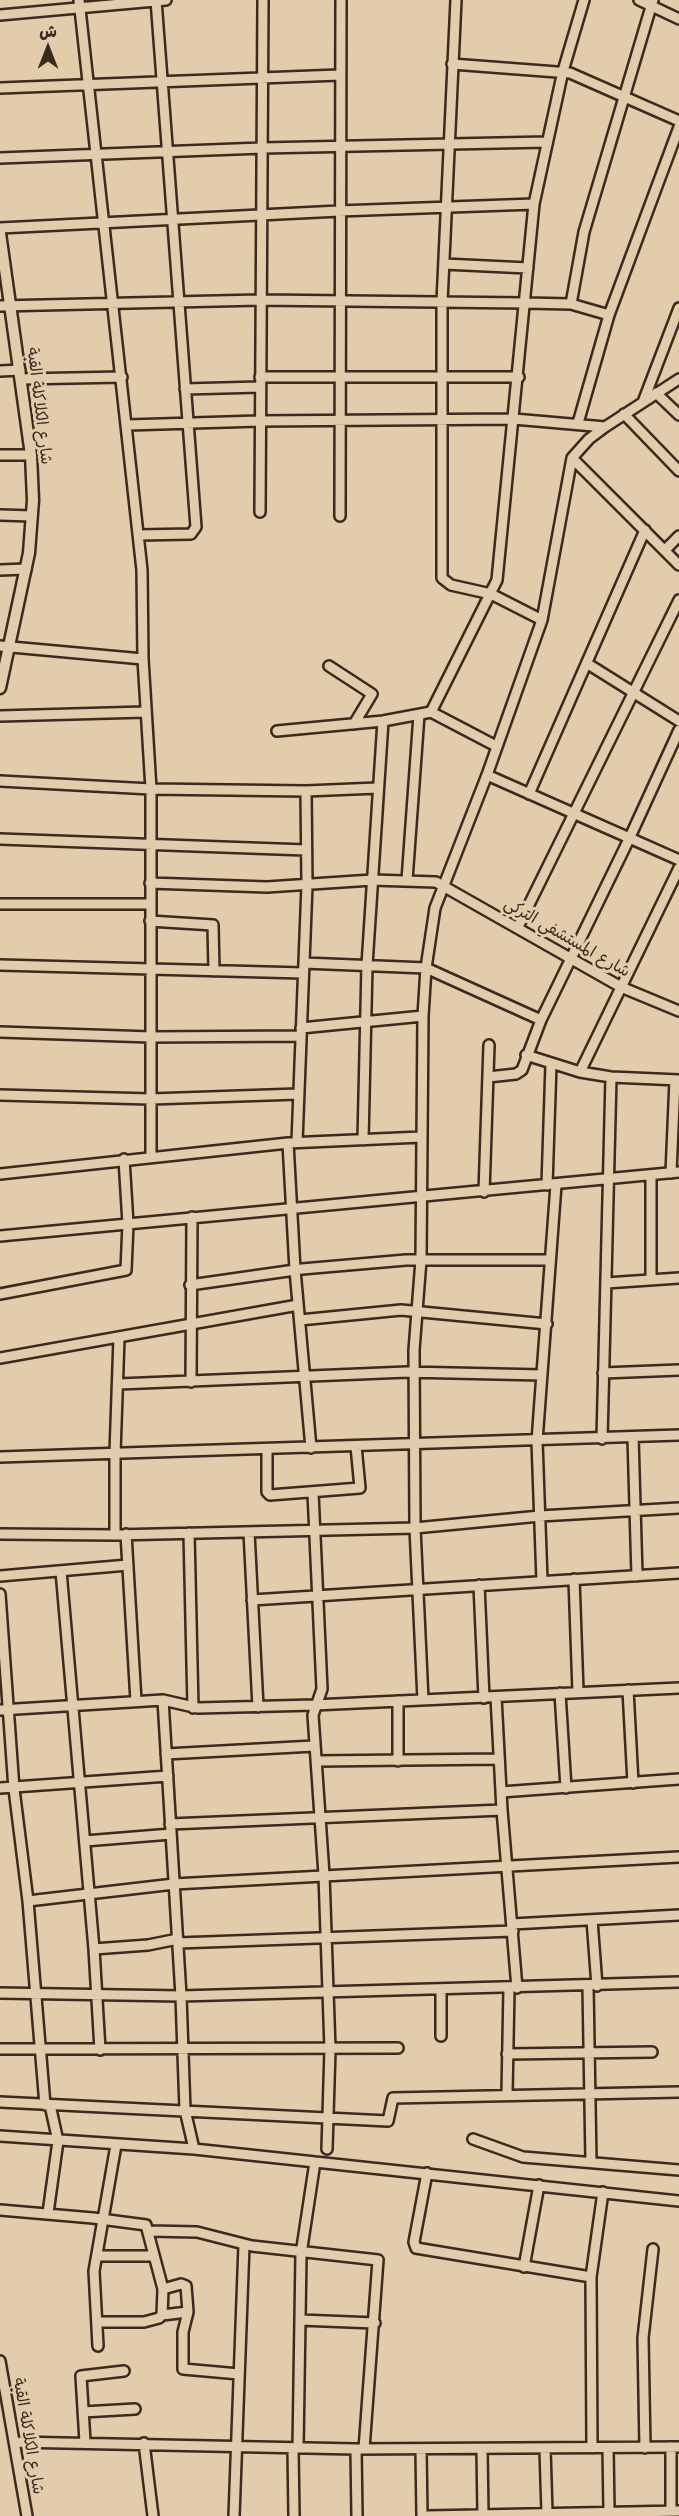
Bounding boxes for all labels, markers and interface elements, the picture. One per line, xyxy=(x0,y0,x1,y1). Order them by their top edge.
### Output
north arrow xyxy=(18,18,78,78)
text: ش xyxy=(39,18,57,42)
street label: شارع الكلاكلة القبة xyxy=(22,346,56,466)
street label: شارع المستشفي التركي xyxy=(501,894,633,982)
street label: شارع الكلاكلة القبة xyxy=(8,2376,48,2496)

